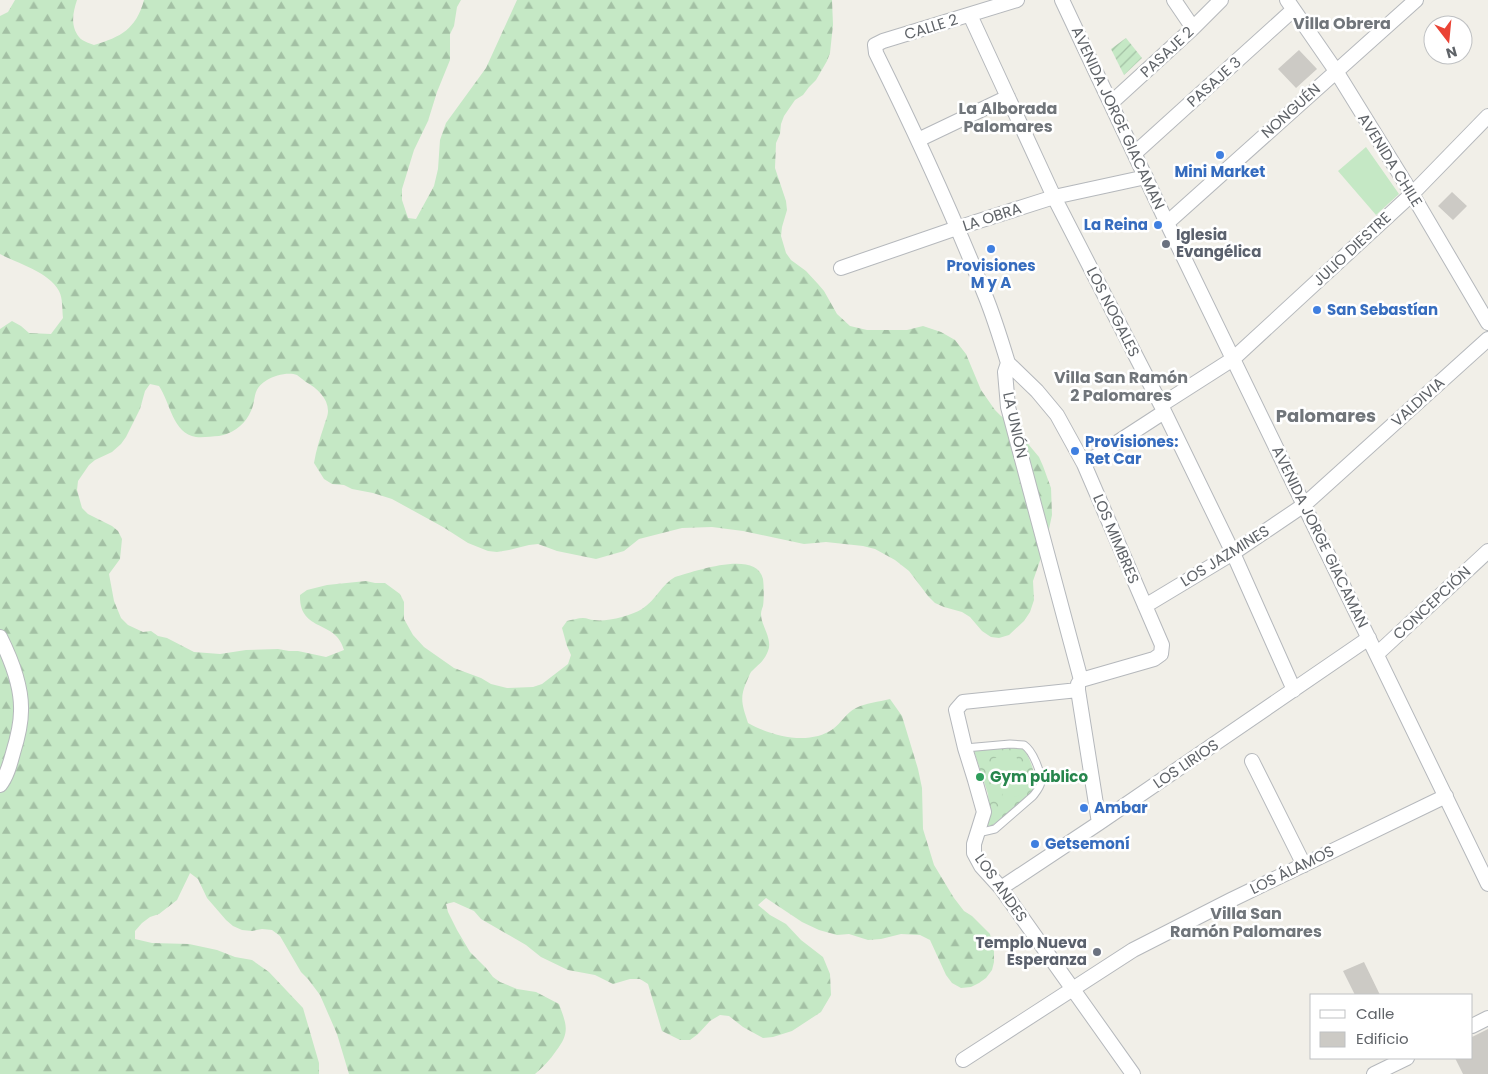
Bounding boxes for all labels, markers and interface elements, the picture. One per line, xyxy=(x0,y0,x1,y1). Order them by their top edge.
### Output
street label: CALLE 2 xyxy=(901,8,960,45)
district label: Villa Obrera xyxy=(1293,12,1391,35)
north arrow xyxy=(1423,15,1473,65)
street label: PASAJE 2 xyxy=(1135,21,1198,82)
street label: AVENIDA JORGE GIACAMAN xyxy=(1067,23,1170,213)
text: N xyxy=(1444,41,1459,64)
street label: PASAJE 3 xyxy=(1182,52,1245,112)
street label: NONGUÉN xyxy=(1257,78,1325,143)
district label: La Alborada Palomares xyxy=(959,97,1057,138)
street label: AVENIDA CHILE xyxy=(1353,109,1428,211)
marker: Mini Market xyxy=(1214,149,1226,161)
place label: Mini Market xyxy=(1175,161,1265,182)
street label: LA OBRA xyxy=(960,197,1024,236)
street label: JULIO DIESTRE xyxy=(1308,207,1395,290)
place label: La Reina xyxy=(1084,214,1148,235)
marker: La Reina xyxy=(1152,219,1164,231)
place label: Iglesia Evangélica xyxy=(1176,224,1261,262)
marker: Iglesia Evangélica xyxy=(1160,238,1172,250)
marker: Provisiones M y A xyxy=(985,243,997,255)
place label: Provisiones M y A xyxy=(946,255,1036,293)
street label: LOS NOGALES xyxy=(1082,263,1145,360)
place label: San Sebastían xyxy=(1327,299,1438,320)
marker: San Sebastían xyxy=(1311,304,1323,316)
district label: Villa San Ramón 2 Palomares xyxy=(1054,366,1188,407)
street label: VALDIVIA xyxy=(1386,372,1449,431)
street label: LA UNIÓN xyxy=(998,390,1033,460)
district label: Palomares xyxy=(1276,403,1376,428)
place label: Provisiones: Ret Car xyxy=(1085,431,1178,469)
street label: AVENIDA JORGE GIACAMAN xyxy=(1267,442,1374,631)
marker: Provisiones: Ret Car xyxy=(1069,445,1081,457)
street label: LOS MIMBRES xyxy=(1088,491,1145,587)
street label: LOS JAZMINES xyxy=(1176,520,1273,591)
street label: CONCEPCIÓN xyxy=(1388,561,1475,644)
street label: LOS LIRIOS xyxy=(1149,734,1223,793)
place label: Gym público xyxy=(990,766,1088,787)
marker: Gym público xyxy=(974,771,986,783)
place label: Ambar xyxy=(1094,797,1148,818)
marker: Ambar xyxy=(1078,802,1090,814)
place label: Getsemoní xyxy=(1045,833,1130,854)
marker: Getsemoní xyxy=(1029,838,1041,850)
street label: LOS ÁLAMOS xyxy=(1246,840,1337,899)
street label: LOS ANDES xyxy=(970,849,1033,926)
district label: Villa San Ramón Palomares xyxy=(1170,902,1322,943)
place label: Templo Nueva Esperanza xyxy=(975,932,1087,970)
marker: Templo Nueva Esperanza xyxy=(1091,946,1103,958)
legend xyxy=(1310,994,1473,1059)
text: Calle xyxy=(1356,1003,1394,1024)
text: Edificio xyxy=(1356,1028,1409,1049)

